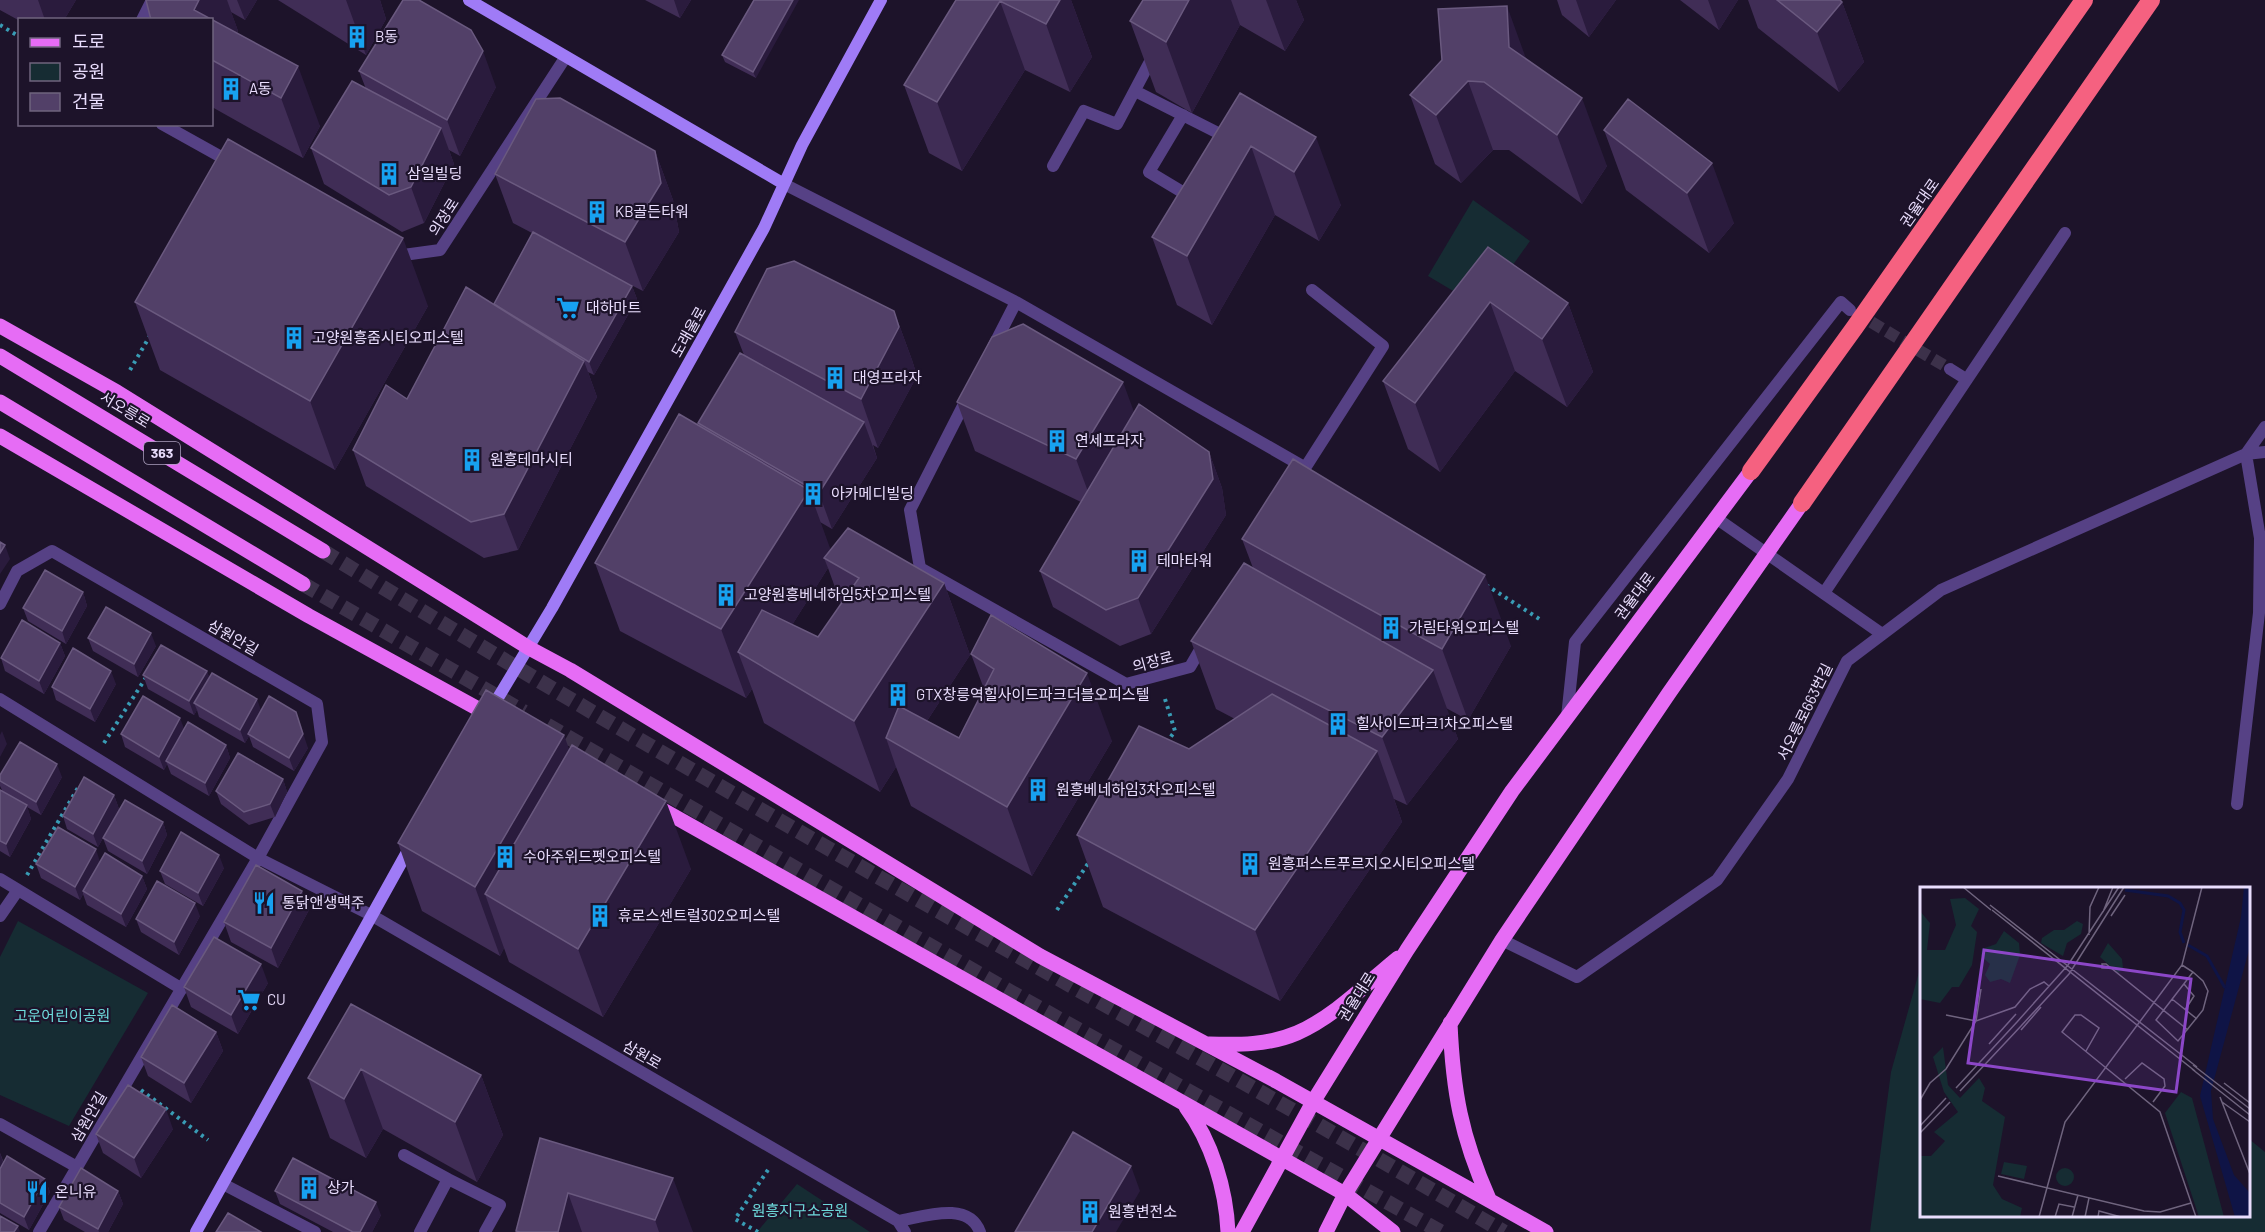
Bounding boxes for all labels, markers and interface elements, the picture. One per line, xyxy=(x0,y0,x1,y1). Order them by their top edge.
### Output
legend xyxy=(18,18,213,126)
building icon: B동 xyxy=(344,24,370,50)
place label: B동 xyxy=(375,27,398,45)
text: 도로 xyxy=(72,30,105,52)
text: 공원 xyxy=(72,60,105,82)
building icon: A동 xyxy=(218,76,244,102)
place label: A동 xyxy=(249,79,272,97)
text: 건물 xyxy=(72,90,105,112)
building icon: 삼일빌딩 xyxy=(376,161,402,187)
place label: 삼일빌딩 xyxy=(407,164,462,182)
street label: 권율대로 xyxy=(1896,175,1942,230)
street label: 의장로 xyxy=(424,194,462,239)
building icon: KB골든타워 xyxy=(584,199,610,225)
place label: KB골든타워 xyxy=(615,202,689,220)
supermarket icon: 대하마트 xyxy=(555,295,581,321)
place label: 대하마트 xyxy=(586,298,641,316)
street label: 도래울로 xyxy=(667,303,709,360)
building icon: 고양원흥줌시티오피스텔 xyxy=(281,325,307,351)
place label: 고양원흥줌시티오피스텔 xyxy=(312,328,464,346)
building icon: 대영프라자 xyxy=(822,365,848,391)
place label: 대영프라자 xyxy=(853,368,922,386)
street label: 서오릉로 xyxy=(97,387,154,431)
building icon: 연세프라자 xyxy=(1044,428,1070,454)
place label: 연세프라자 xyxy=(1075,431,1144,449)
road number: 363 xyxy=(144,442,180,464)
building icon: 원흥테마시티 xyxy=(459,447,485,473)
place label: 원흥테마시티 xyxy=(490,450,573,468)
building icon: 아카메디빌딩 xyxy=(800,481,826,507)
place label: 아카메디빌딩 xyxy=(831,484,914,502)
building icon: 테마타워 xyxy=(1126,548,1152,574)
place label: 테마타워 xyxy=(1157,551,1212,569)
street label: 권율대로 xyxy=(1610,568,1658,623)
building icon: 고양원흥베네하임5차오피스텔 xyxy=(713,582,739,608)
place label: 고양원흥베네하임5차오피스텔 xyxy=(744,585,931,603)
building icon: 가림타워오피스텔 xyxy=(1378,615,1404,641)
street label: 삼원안길 xyxy=(205,616,262,659)
place label: 가림타워오피스텔 xyxy=(1409,618,1519,636)
street label: 의장로 xyxy=(1130,647,1175,675)
street label: 서오릉로663번길 xyxy=(1773,660,1835,763)
building icon: GTX창릉역힐사이드파크더블오피스텔 xyxy=(885,682,911,708)
place label: GTX창릉역힐사이드파크더블오피스텔 xyxy=(916,685,1149,703)
building icon: 힐사이드파크1차오피스텔 xyxy=(1325,711,1351,737)
place label: 힐사이드파크1차오피스텔 xyxy=(1356,714,1513,732)
building icon: 원흥베네하임3차오피스텔 xyxy=(1025,777,1051,803)
place label: 원흥베네하임3차오피스텔 xyxy=(1056,780,1216,798)
building icon: 수아주위드펫오피스텔 xyxy=(492,844,518,870)
place label: 수아주위드펫오피스텔 xyxy=(523,847,661,865)
building icon: 원흥퍼스트푸르지오시티오피스텔 xyxy=(1237,851,1263,877)
place label: 원흥퍼스트푸르지오시티오피스텔 xyxy=(1268,854,1475,872)
inset map xyxy=(1920,887,2250,1217)
restaurant icon: 통닭앤생맥주 xyxy=(251,890,277,916)
place label: 통닭앤생맥주 xyxy=(282,893,365,911)
building icon: 휴로스센트럴302오피스텔 xyxy=(587,903,613,929)
place label: 휴로스센트럴302오피스텔 xyxy=(618,906,780,924)
street label: 권율대로 xyxy=(1334,968,1378,1025)
supermarket icon: CU xyxy=(236,987,262,1013)
place label: CU xyxy=(267,990,286,1008)
park label: 고운어린이공원 xyxy=(14,1006,110,1024)
street label: 삼원로 xyxy=(620,1036,665,1072)
street label: 삼원안길 xyxy=(67,1088,110,1145)
building icon: 상가 xyxy=(296,1175,322,1201)
place label: 상가 xyxy=(327,1178,355,1196)
restaurant icon: 온니유 xyxy=(24,1179,50,1205)
place label: 온니유 xyxy=(55,1182,97,1200)
building icon: 원흥변전소 xyxy=(1077,1199,1103,1225)
park label: 원흥지구소공원 xyxy=(752,1201,848,1219)
place label: 원흥변전소 xyxy=(1108,1202,1177,1220)

